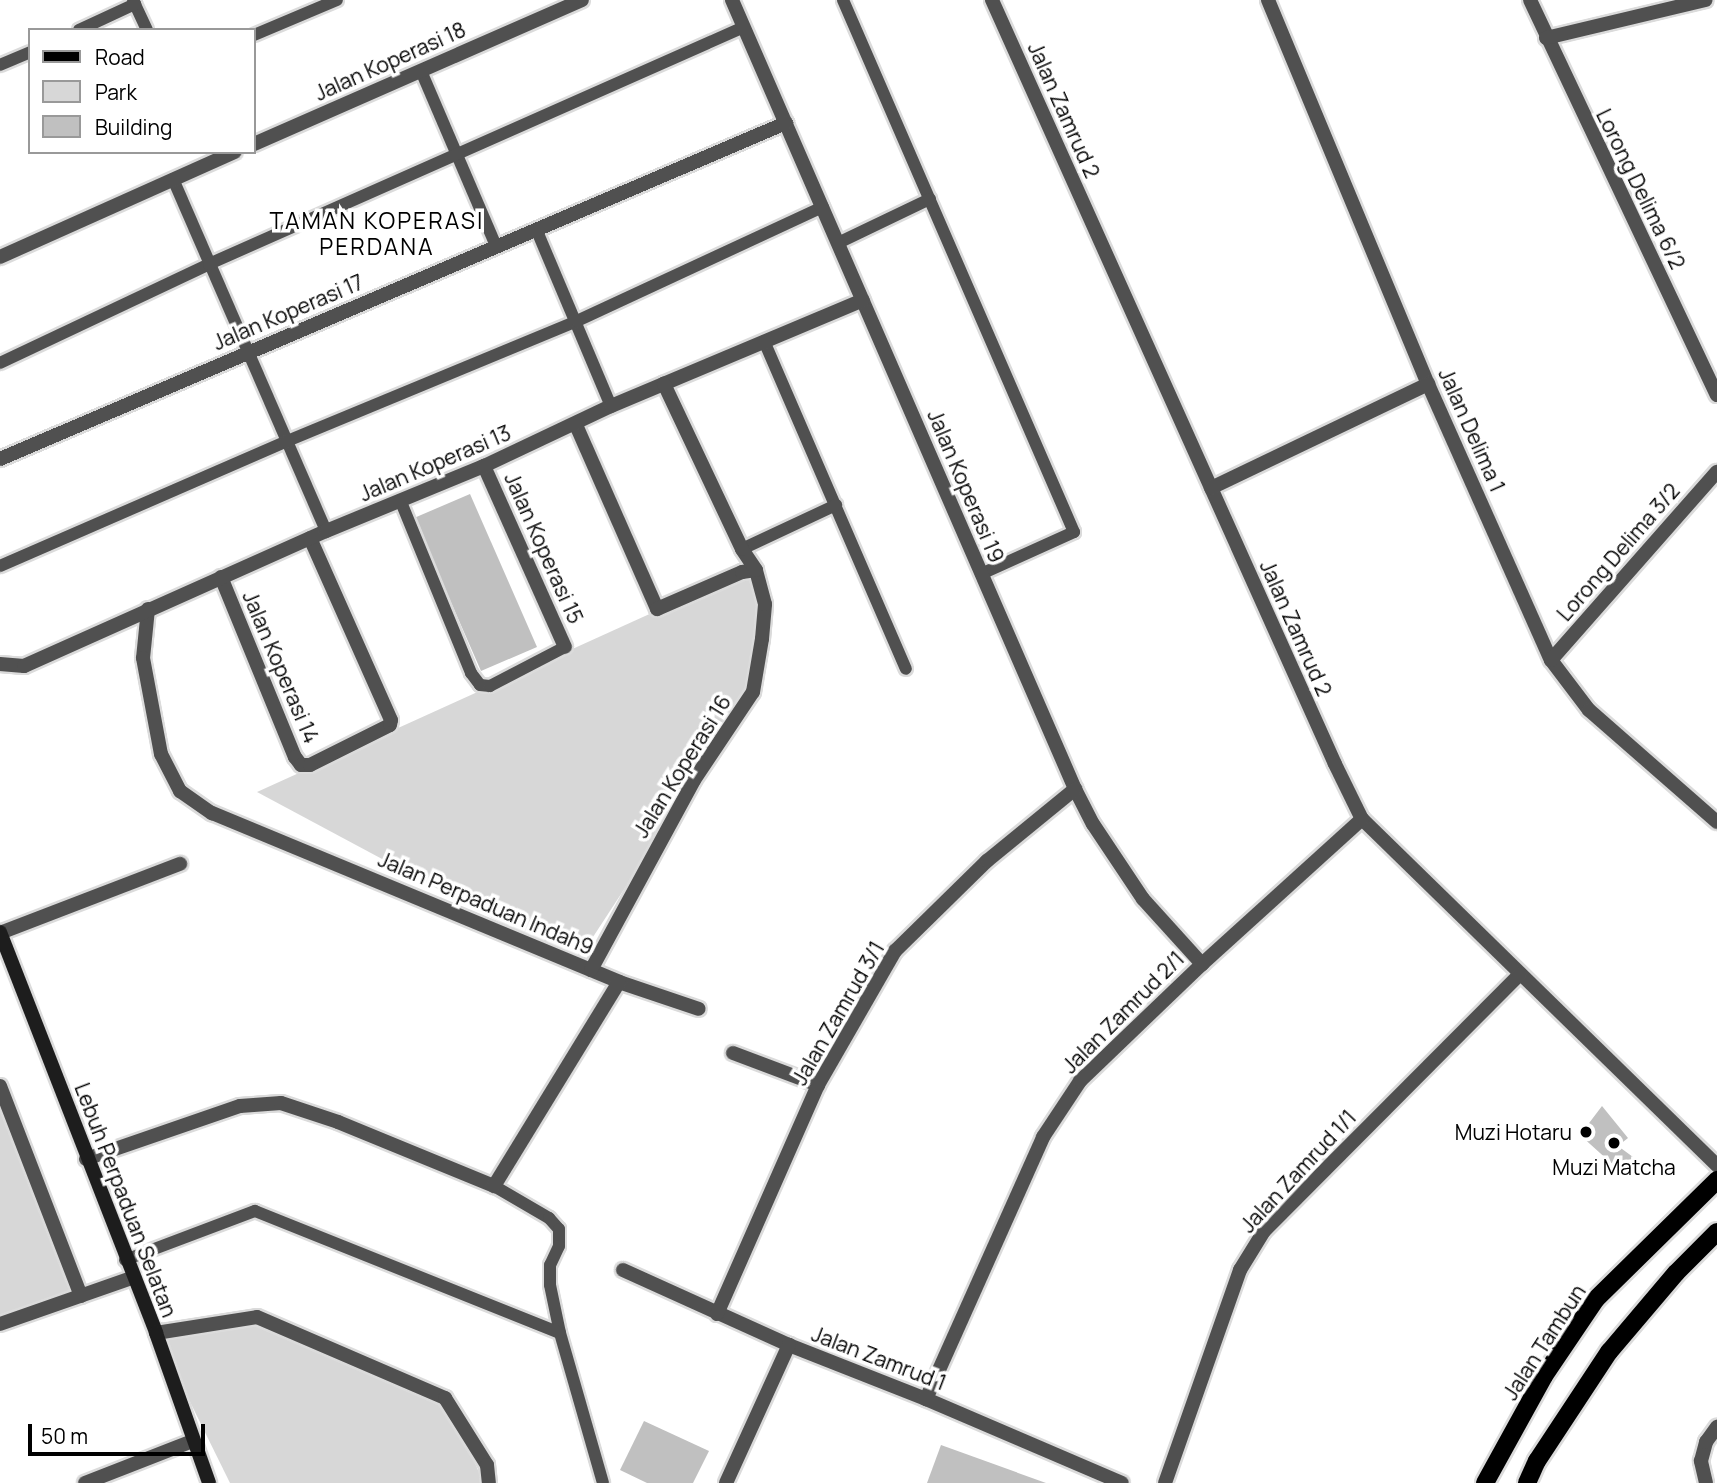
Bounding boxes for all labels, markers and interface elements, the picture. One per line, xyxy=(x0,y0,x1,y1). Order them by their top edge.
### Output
street label: Jalan Koperasi 18 xyxy=(311,16,469,106)
legend xyxy=(28,28,256,154)
street label: Jalan Zamrud 2 xyxy=(1023,38,1105,182)
text: Road xyxy=(95,43,145,71)
text: Park xyxy=(95,78,137,106)
street label: Lorong Delima 6/2 xyxy=(1591,105,1691,273)
text: Building xyxy=(95,113,172,141)
district label: TAMAN KOPERASI PERDANA xyxy=(271,206,483,260)
street label: Jalan Koperasi 17 xyxy=(209,269,367,355)
street label: Jalan Delima 1 xyxy=(1434,364,1510,496)
street label: Jalan Koperasi 19 xyxy=(922,406,1010,566)
street label: Jalan Koperasi 13 xyxy=(355,420,515,506)
street label: Jalan Koperasi 15 xyxy=(499,469,589,627)
street label: Lorong Delima 3/2 xyxy=(1552,478,1684,626)
street label: Jalan Zamrud 2 xyxy=(1255,556,1337,700)
street label: Jalan Koperasi 14 xyxy=(238,587,324,747)
street label: Jalan Koperasi 16 xyxy=(628,690,736,842)
street label: Jalan Perpaduan Indah9 xyxy=(375,846,597,960)
street label: Jalan Zamrud 3/1 xyxy=(787,937,889,1089)
street label: Jalan Zamrud 2/1 xyxy=(1057,946,1189,1078)
street label: Lebuh Perpaduan Selatan xyxy=(70,1079,182,1321)
street label: Jalan Zamrud 1/1 xyxy=(1235,1105,1361,1237)
place label: Muzi Hotaru xyxy=(1455,1119,1572,1145)
marker: Muzi Hotaru xyxy=(1578,1124,1594,1140)
marker: Muzi Matcha xyxy=(1606,1135,1622,1151)
place label: Muzi Matcha xyxy=(1552,1154,1676,1180)
street label: Jalan Tambun xyxy=(1497,1280,1591,1404)
street label: Jalan Zamrud 1 xyxy=(808,1321,950,1395)
scale bar xyxy=(32,1410,208,1454)
text: 50 m xyxy=(41,1422,88,1450)

